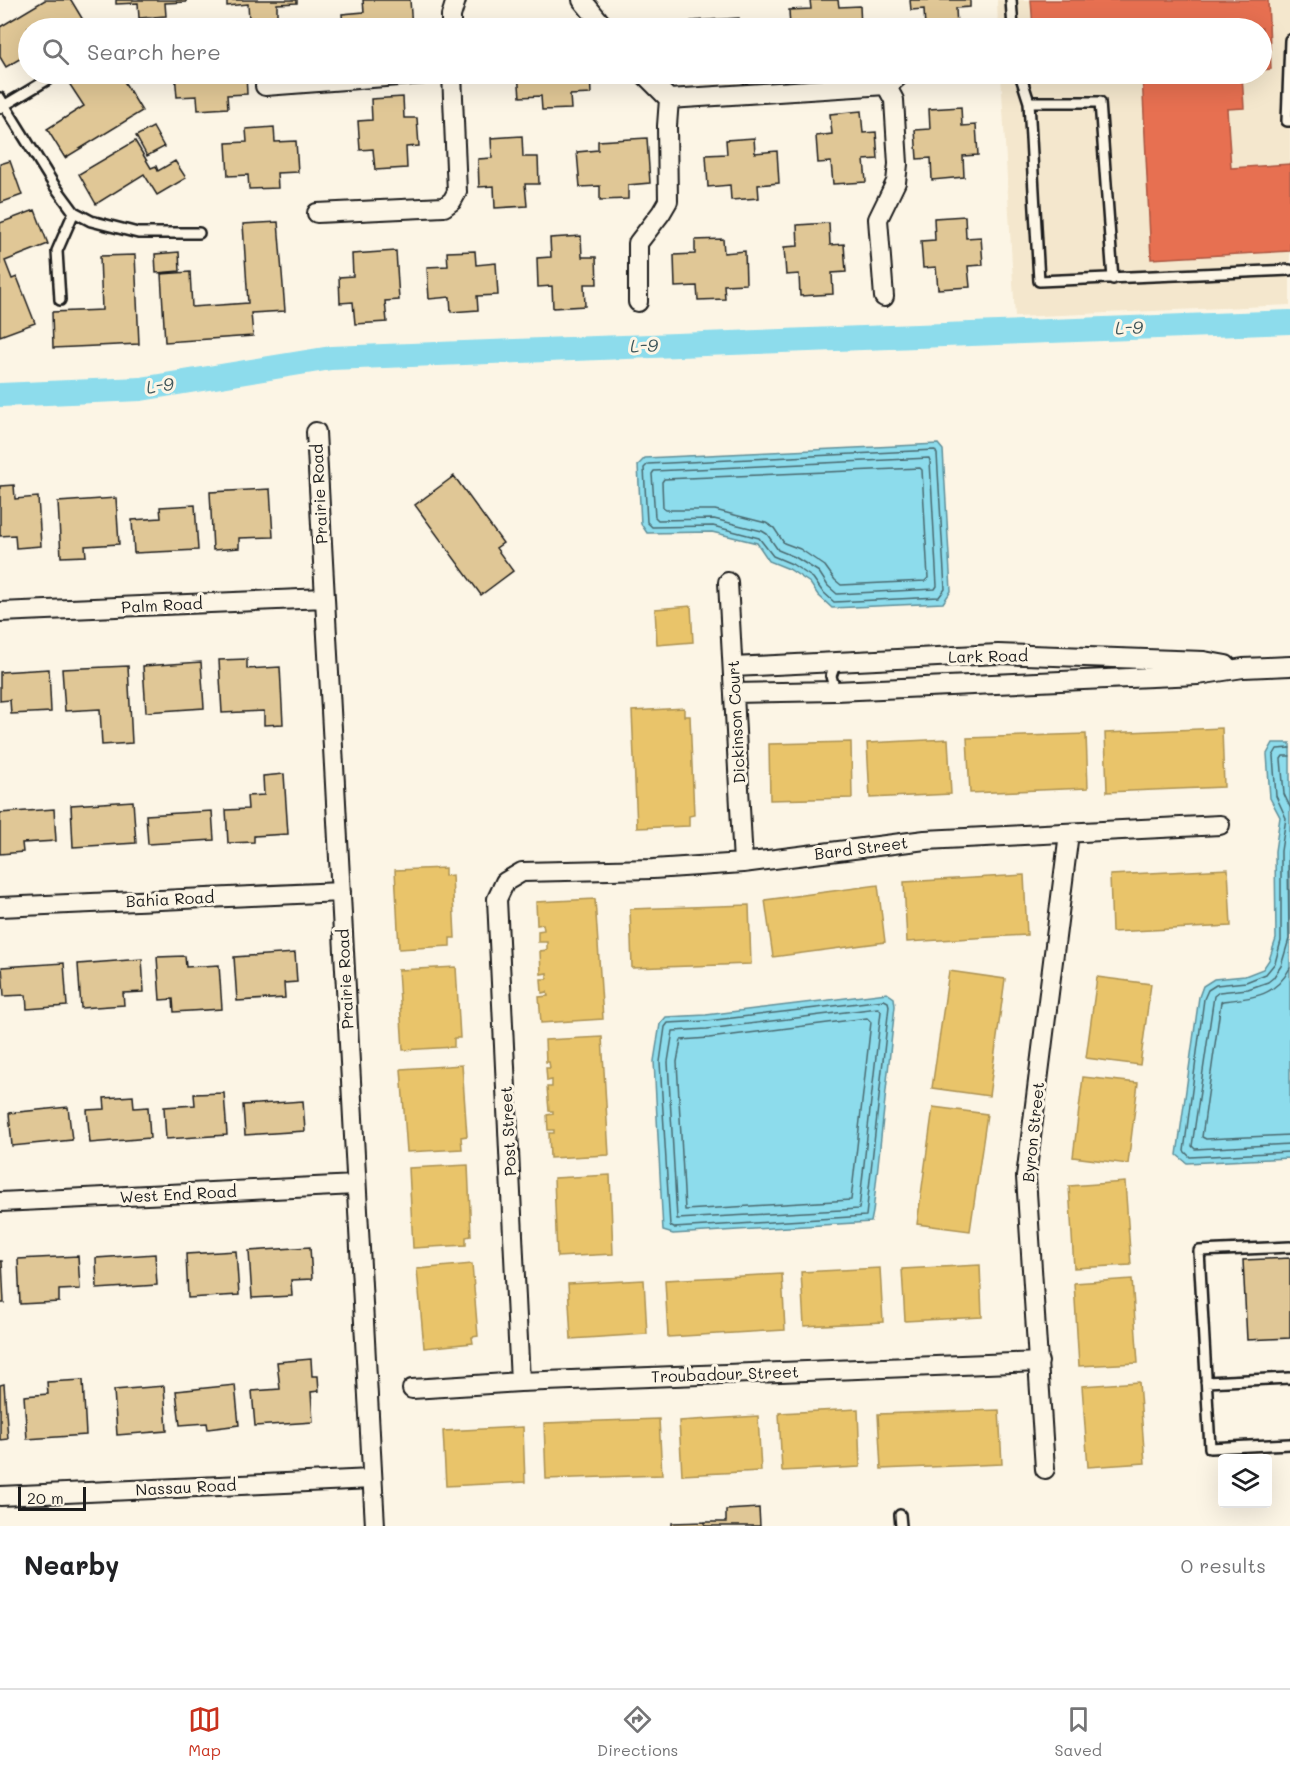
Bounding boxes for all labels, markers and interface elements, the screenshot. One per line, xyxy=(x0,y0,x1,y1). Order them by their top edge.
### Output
search box xyxy=(18,18,1272,84)
icon: search xyxy=(39,35,72,68)
text: Search here xyxy=(87,37,221,66)
water label: L-9 xyxy=(1115,315,1144,339)
water label: L-9 xyxy=(630,333,659,357)
water label: L-9 xyxy=(144,371,176,399)
street label: Prairie Road xyxy=(305,443,332,545)
street label: Palm Road xyxy=(121,592,203,617)
street label: Lark Road xyxy=(948,644,1028,667)
street label: Dickinson Court xyxy=(722,660,749,784)
street label: Bard Street xyxy=(813,831,909,864)
street label: Bahia Road xyxy=(125,886,215,911)
street label: Prairie Road xyxy=(331,928,358,1030)
street label: Byron Street xyxy=(1017,1081,1048,1183)
street label: Post Street xyxy=(495,1085,520,1177)
street label: West End Road xyxy=(119,1180,237,1207)
street label: Troubadour Street xyxy=(651,1360,799,1387)
map controls xyxy=(1218,1454,1272,1508)
button: layers xyxy=(1218,1454,1272,1508)
street label: Nassau Road xyxy=(135,1473,237,1500)
scale bar xyxy=(18,1484,86,1512)
text: 20 m xyxy=(27,1487,64,1508)
text: Nearby xyxy=(24,1548,119,1582)
text: 0 results xyxy=(1181,1552,1266,1578)
tab: Map xyxy=(188,1703,221,1760)
tab: Directions xyxy=(597,1703,678,1760)
tab: Saved xyxy=(1054,1703,1102,1760)

